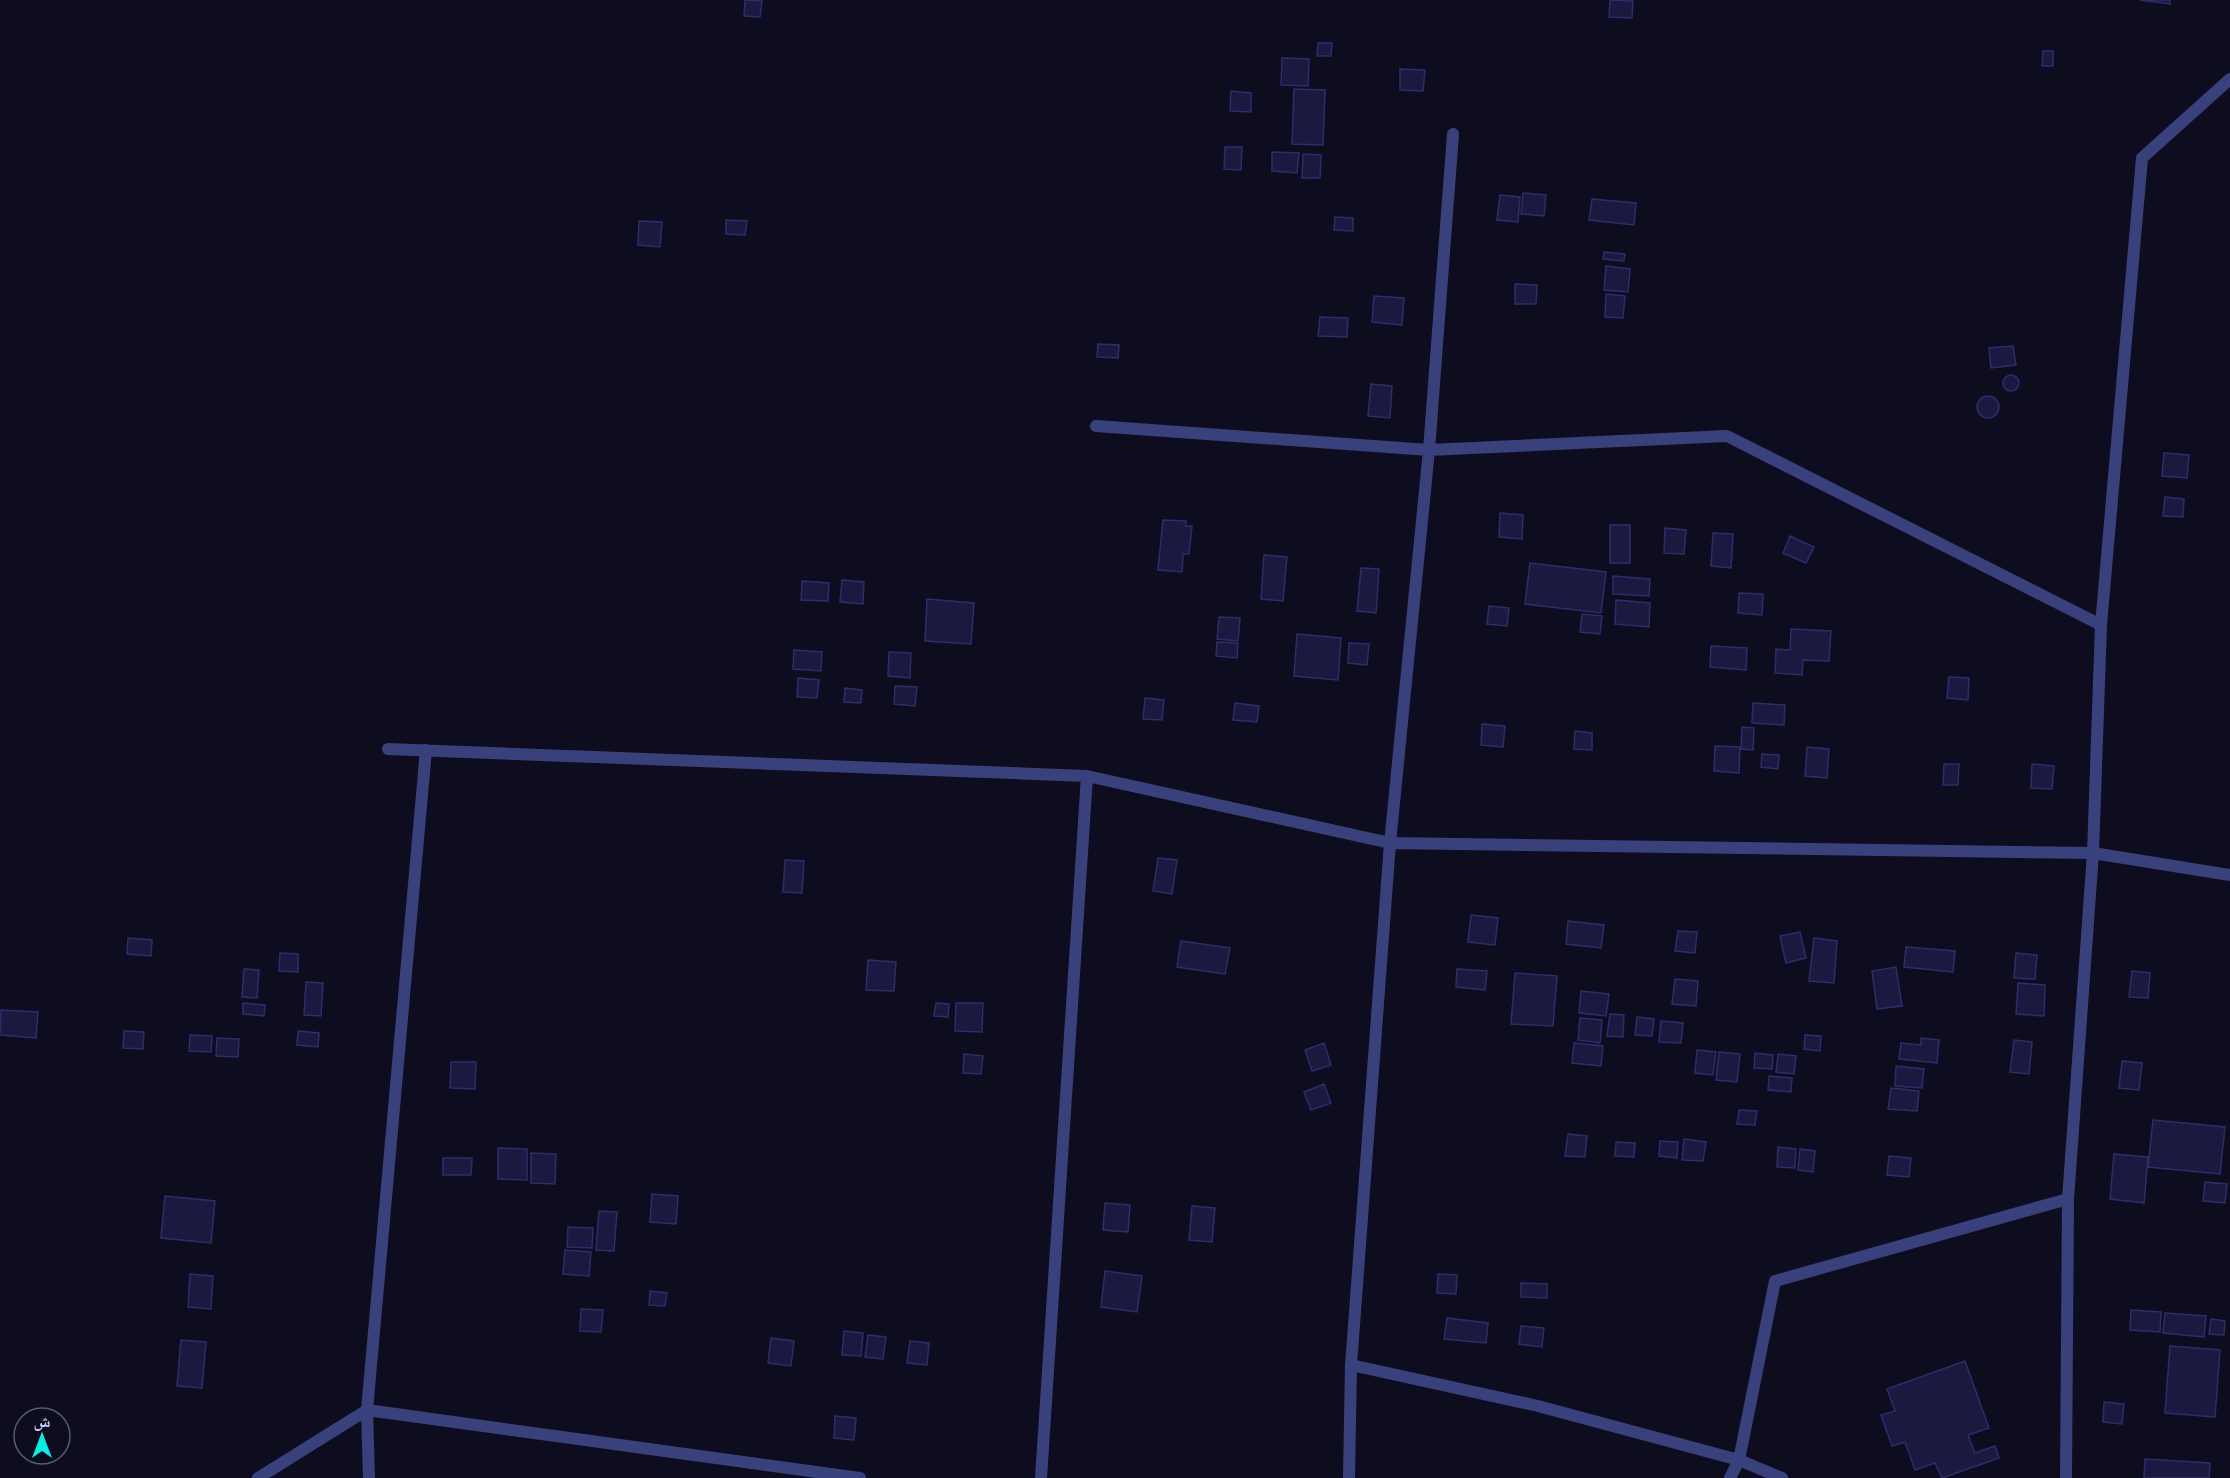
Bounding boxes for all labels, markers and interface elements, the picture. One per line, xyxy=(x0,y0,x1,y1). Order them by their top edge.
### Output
north arrow xyxy=(12,1406,72,1466)
text: ش xyxy=(34,1413,51,1433)

